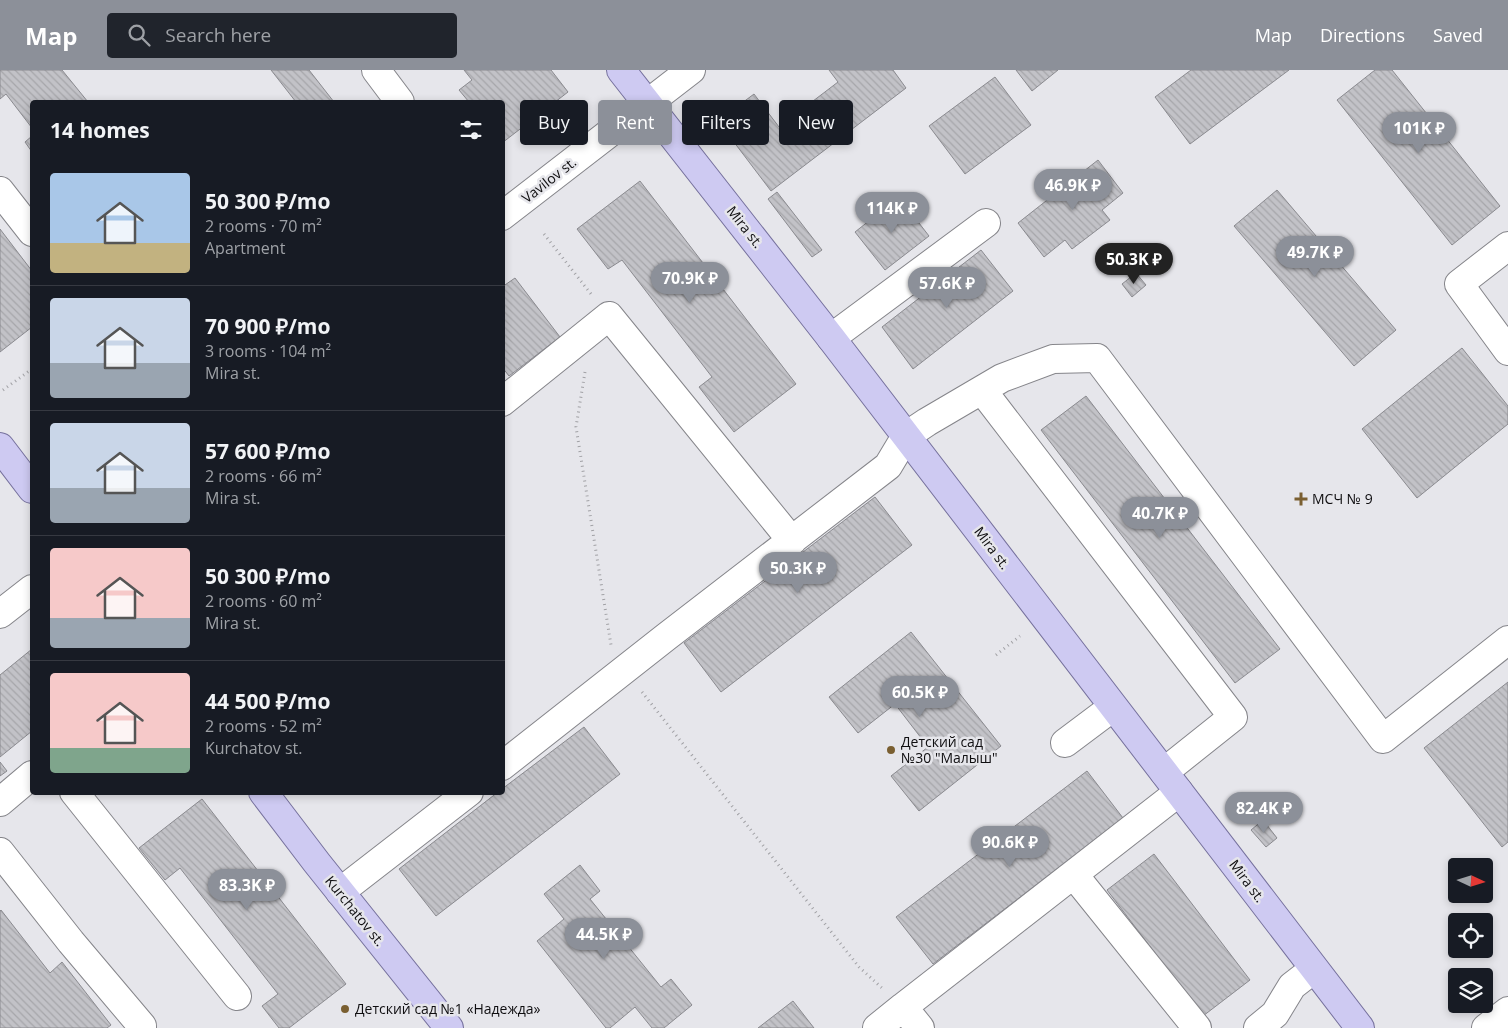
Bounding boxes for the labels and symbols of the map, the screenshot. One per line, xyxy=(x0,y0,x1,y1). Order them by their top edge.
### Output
pin: 101K ₽ xyxy=(1378,112,1460,154)
street label: Vavilov st. xyxy=(517,152,580,207)
pin: 46.9K ₽ xyxy=(1027,168,1119,211)
pin: 114K ₽ xyxy=(851,191,933,234)
street label: Mira st. xyxy=(723,202,768,252)
pin: 49.7K ₽ xyxy=(1269,236,1361,278)
pin: 50.3K ₽ xyxy=(1088,242,1180,285)
pin: 70.9K ₽ xyxy=(644,262,736,304)
pin: 57.6K ₽ xyxy=(901,266,993,309)
place label: МСЧ № 9 xyxy=(1312,489,1373,508)
marker: МСЧ № 9 xyxy=(1294,492,1308,506)
pin: 40.7K ₽ xyxy=(1114,496,1206,539)
street label: Mira st. xyxy=(970,523,1015,573)
pin: 50.3K ₽ xyxy=(752,552,844,594)
pin: 60.5K ₽ xyxy=(874,676,966,718)
place label: Детский сад №30 "Малыш" xyxy=(901,732,998,767)
marker: Детский сад №30 "Малыш" xyxy=(885,744,897,756)
pin: 82.4K ₽ xyxy=(1218,792,1310,834)
pin: 90.6K ₽ xyxy=(964,826,1056,868)
street label: Mira st. xyxy=(1225,856,1270,906)
north arrow xyxy=(1448,858,1492,902)
pin: 83.3K ₽ xyxy=(201,868,293,911)
street label: Kurchatov st. xyxy=(321,872,390,950)
pin: 44.5K ₽ xyxy=(558,918,650,960)
place label: Детский сад №1 «Надежда» xyxy=(355,999,541,1018)
marker: Детский сад №1 «Надежда» xyxy=(339,1003,351,1015)

